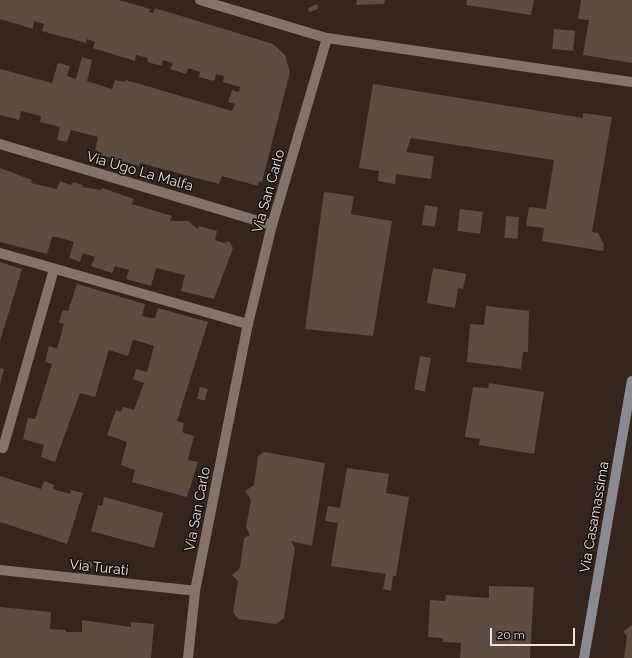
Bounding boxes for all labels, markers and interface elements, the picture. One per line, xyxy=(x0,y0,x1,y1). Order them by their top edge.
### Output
street label: Via San Carlo xyxy=(248,147,288,235)
street label: Via Ugo La Malfa xyxy=(85,148,195,194)
street label: Via Casamassima xyxy=(576,460,612,574)
street label: Via San Carlo xyxy=(181,465,213,553)
street label: Via Turati xyxy=(68,556,130,578)
scale bar xyxy=(492,620,577,646)
text: 20 m xyxy=(497,628,525,642)

